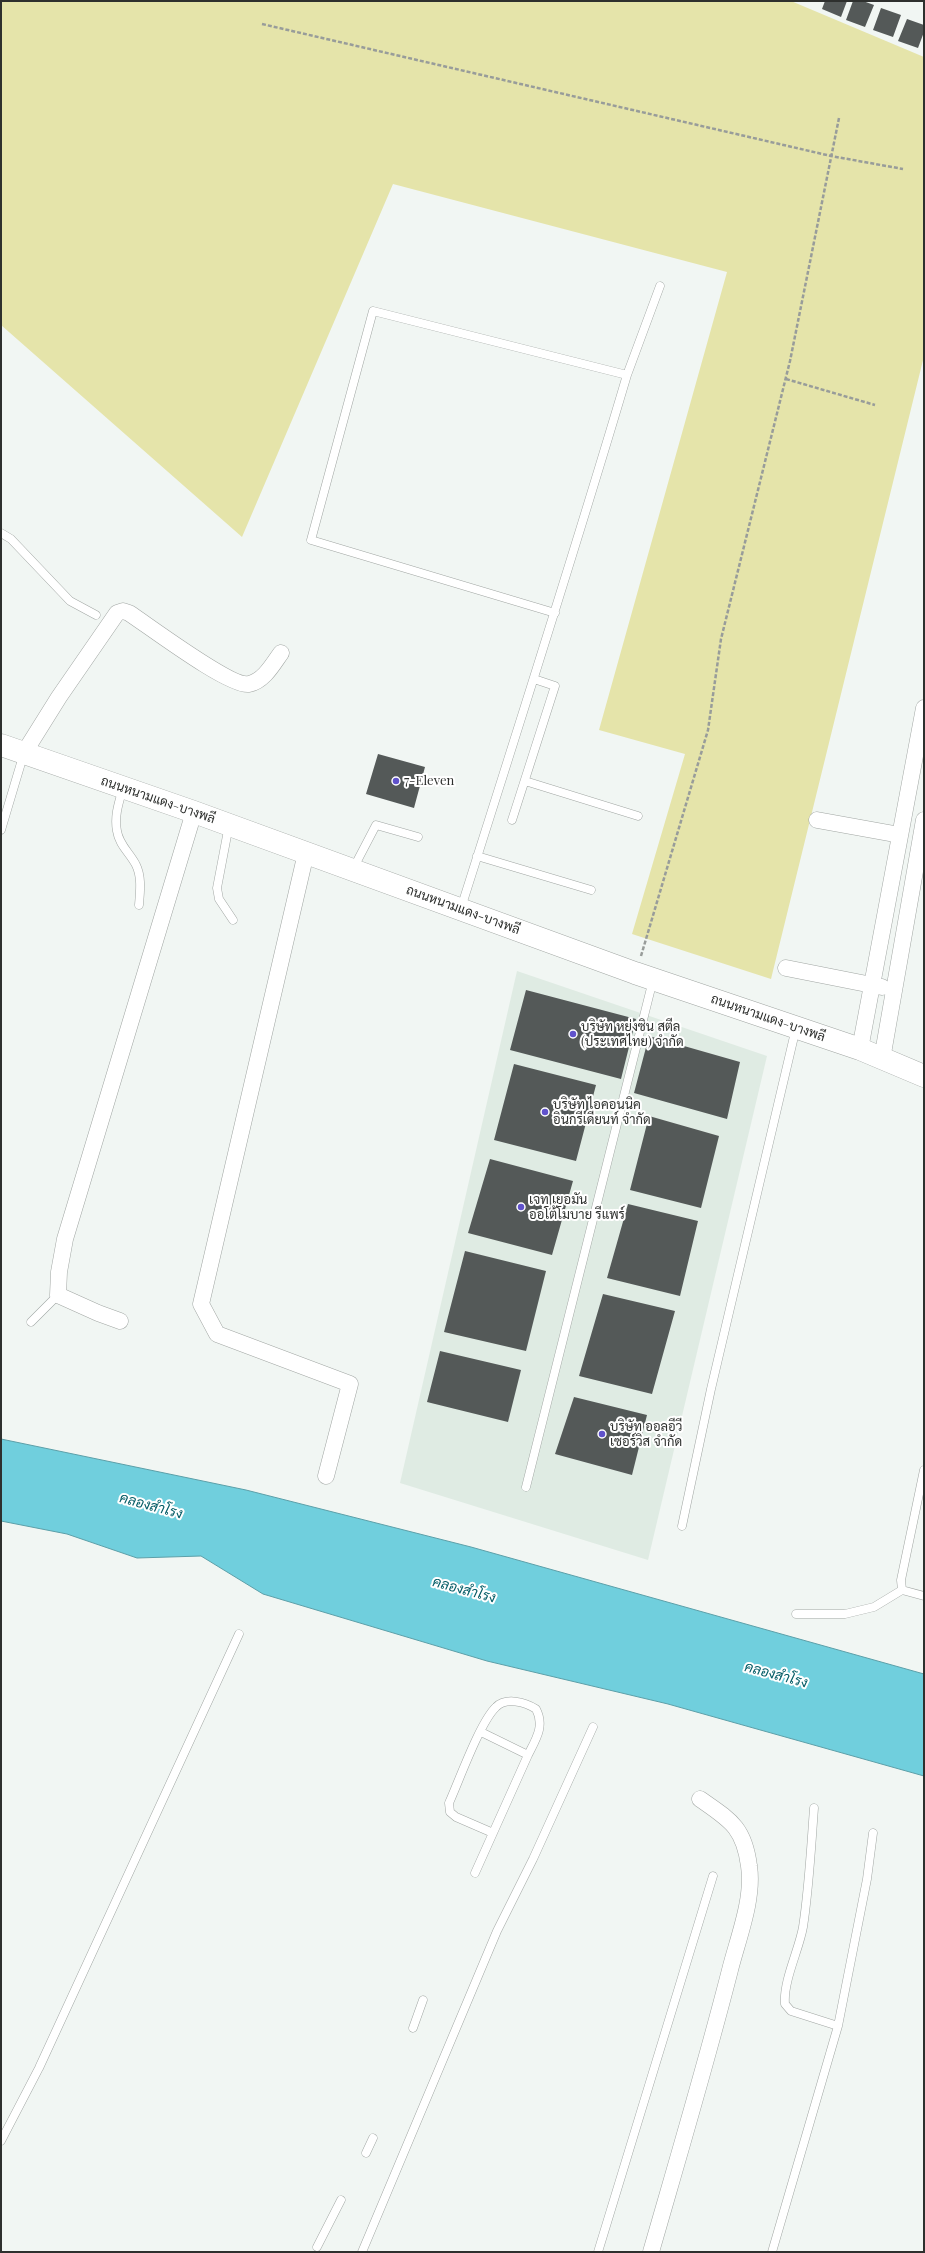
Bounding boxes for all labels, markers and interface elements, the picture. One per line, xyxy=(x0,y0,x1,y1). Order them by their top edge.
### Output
street label: ถนนหนามแดง-บางพลี xyxy=(99,773,217,827)
place label: 7-Eleven xyxy=(404,773,454,789)
marker: 7-Eleven xyxy=(391,776,401,786)
street label: ถนนหนามแดง-บางพลี xyxy=(404,882,522,938)
street label: ถนนหนามแดง-บางพลี xyxy=(709,991,827,1045)
place label: บริษัท หย่งซิน สตีล (ประเทศไทย) จํากัด xyxy=(581,1019,684,1050)
marker: บริษัท หย่งซิน สตีล (ประเทศไทย) จํากัด xyxy=(568,1029,578,1039)
place label: บริษัท ไอคอนนิค อินกรีเดียนท์ จำกัด xyxy=(553,1097,651,1128)
marker: บริษัท ไอคอนนิค อินกรีเดียนท์ จำกัด xyxy=(540,1107,550,1117)
place label: เจท เยอมัน ออโต้โมบาย รีแพร์ xyxy=(529,1192,625,1223)
marker: เจท เยอมัน ออโต้โมบาย รีแพร์ xyxy=(516,1202,526,1212)
place label: บริษัท ออลอีวี เซอร์วิส จำกัด xyxy=(610,1419,682,1450)
marker: บริษัท ออลอีวี เซอร์วิส จำกัด xyxy=(597,1429,607,1439)
water label: คลองสำโรง xyxy=(118,1490,184,1522)
water label: คลองสำโรง xyxy=(431,1574,497,1606)
water label: คลองสำโรง xyxy=(743,1659,809,1691)

